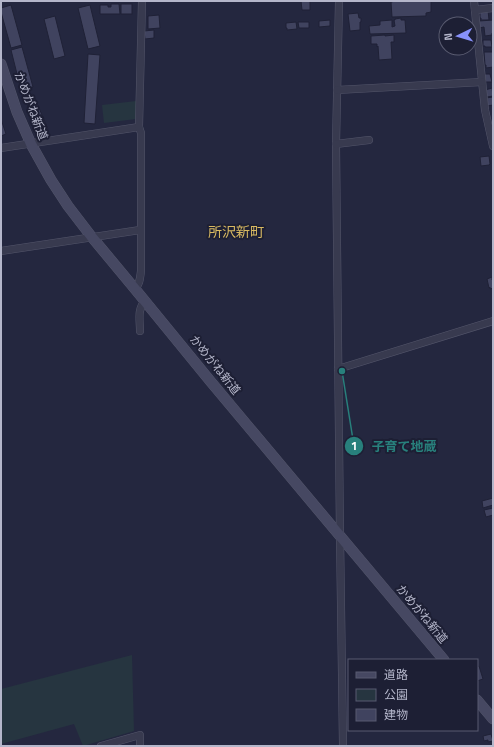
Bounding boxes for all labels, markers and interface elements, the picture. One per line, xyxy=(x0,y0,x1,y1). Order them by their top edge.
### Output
north arrow xyxy=(438,16,478,56)
text: N xyxy=(440,32,456,41)
street label: かめがね新道 xyxy=(10,69,53,143)
district label: 所沢新町 xyxy=(208,221,264,242)
street label: かめがね新道 xyxy=(185,331,245,399)
callout: 子育て地蔵 xyxy=(344,434,445,459)
text: 1 xyxy=(351,436,357,455)
text: 子育て地蔵 xyxy=(371,436,437,456)
street label: かめがね新道 xyxy=(392,580,453,647)
legend xyxy=(348,659,478,731)
text: 道路 xyxy=(384,665,408,684)
text: 公園 xyxy=(384,685,408,704)
text: 建物 xyxy=(384,705,408,724)

